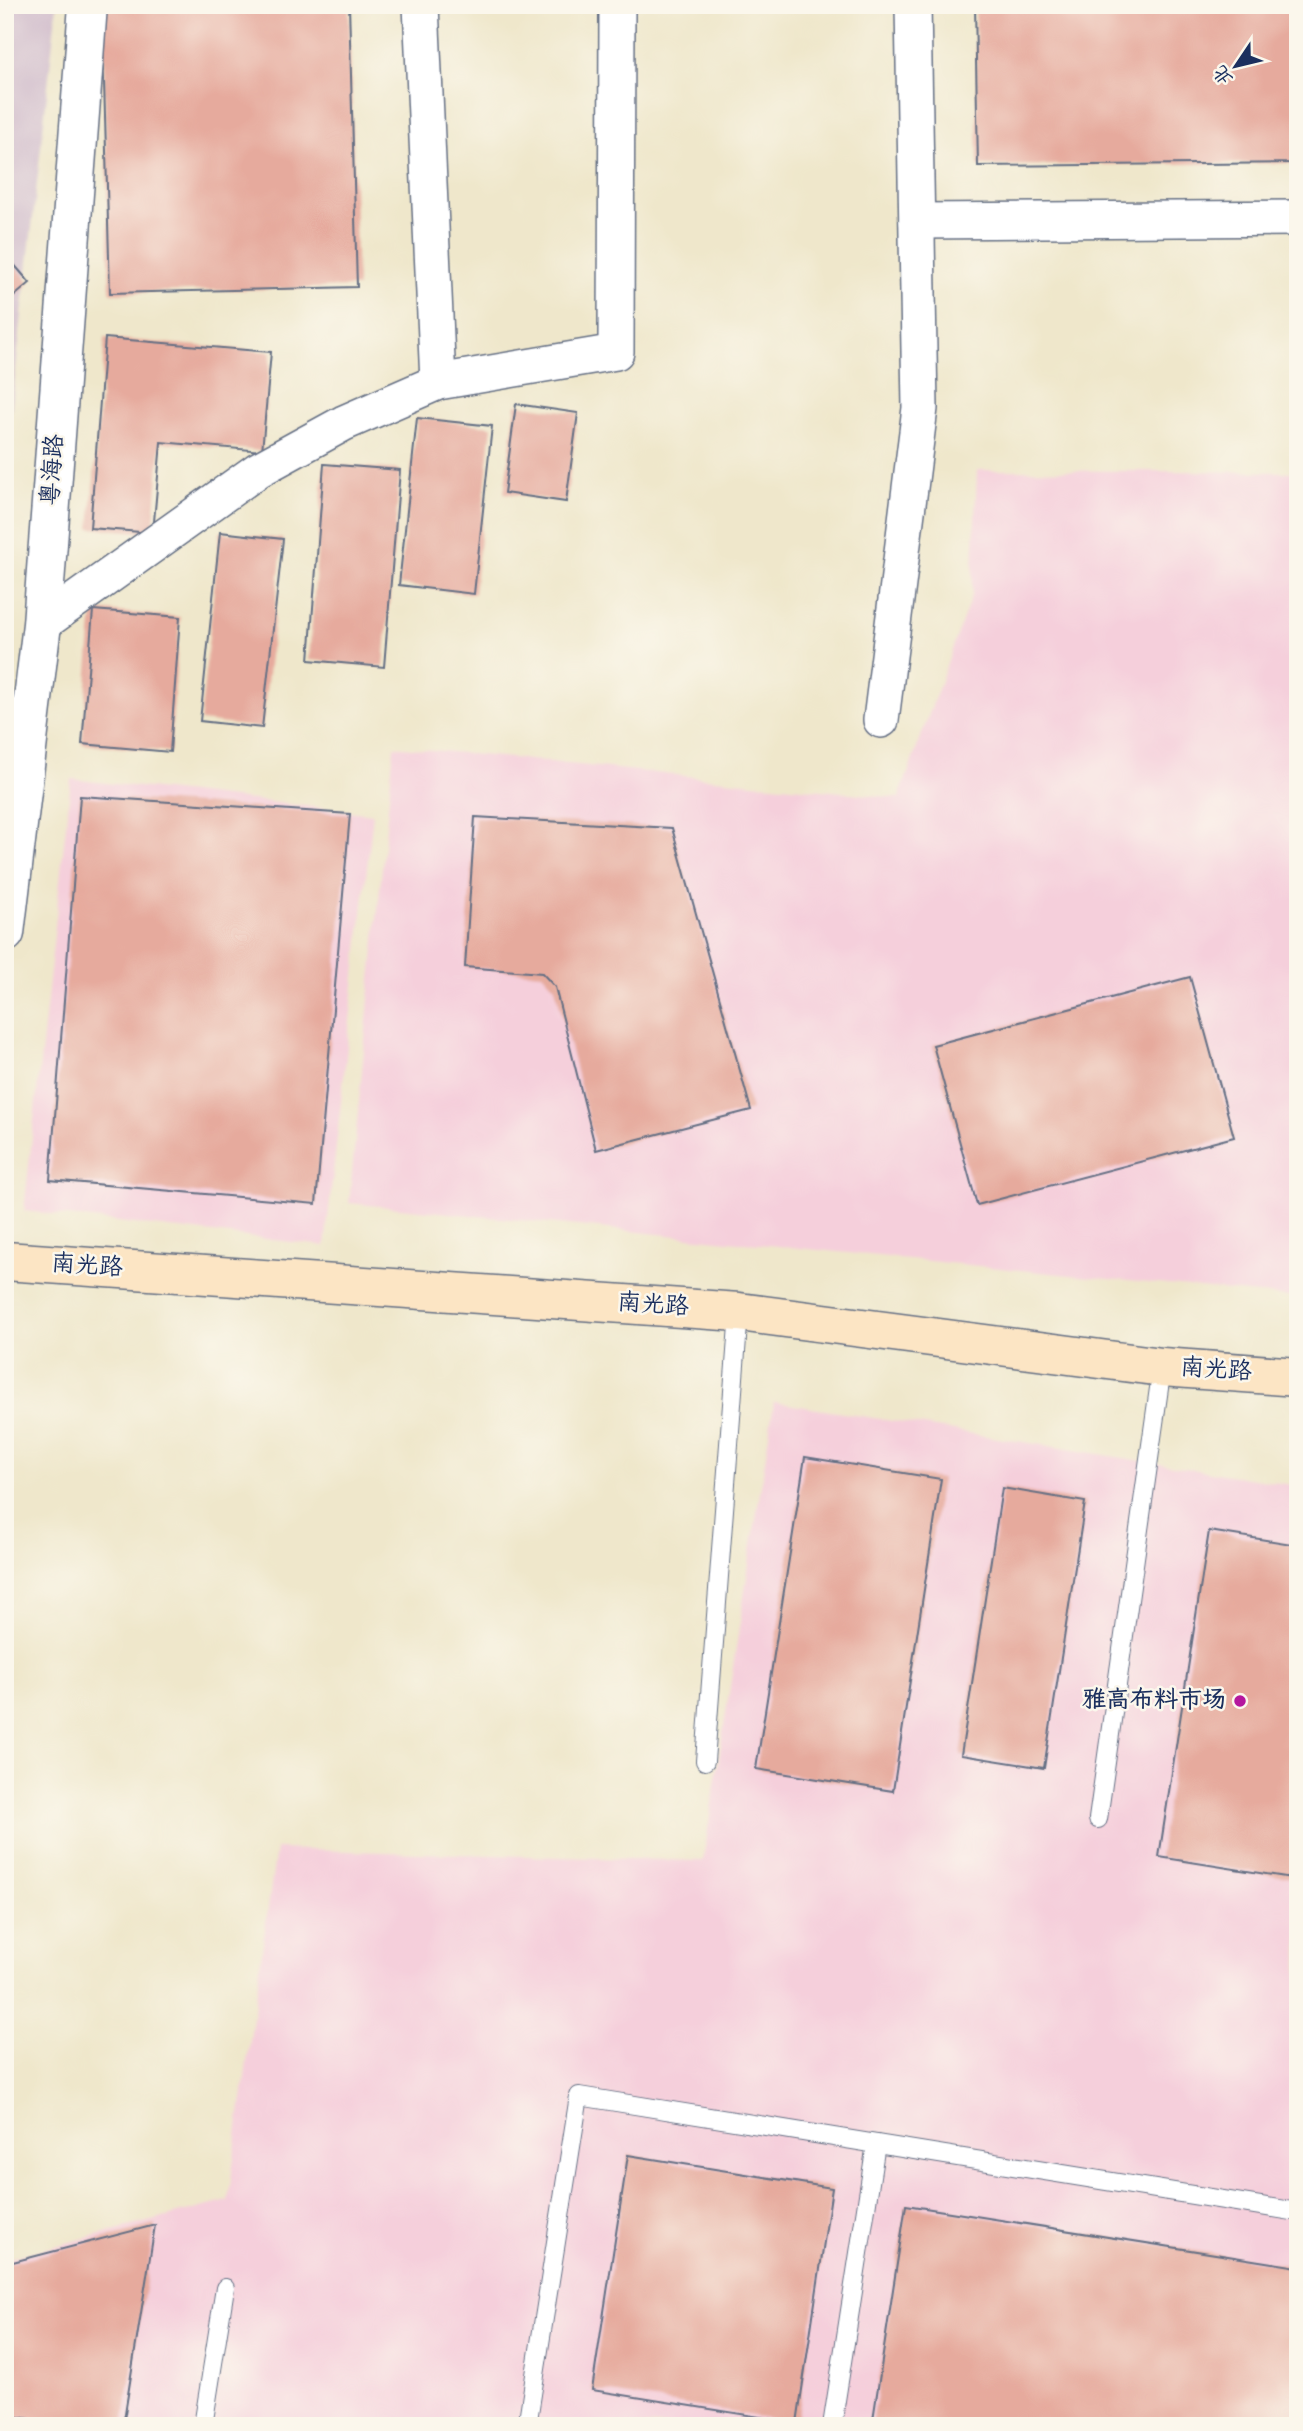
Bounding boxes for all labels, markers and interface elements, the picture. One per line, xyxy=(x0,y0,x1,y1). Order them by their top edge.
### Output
north arrow xyxy=(1202,32,1272,102)
text: 北 xyxy=(1208,59,1241,90)
street label: 粤海路 xyxy=(34,433,74,507)
street label: 南光路 xyxy=(50,1247,124,1287)
street label: 南光路 xyxy=(616,1286,690,1326)
street label: 南光路 xyxy=(1179,1351,1253,1391)
place label: 雅高布料市场 xyxy=(1082,1684,1226,1719)
marker: 雅高布料市场 xyxy=(1232,1693,1248,1709)

